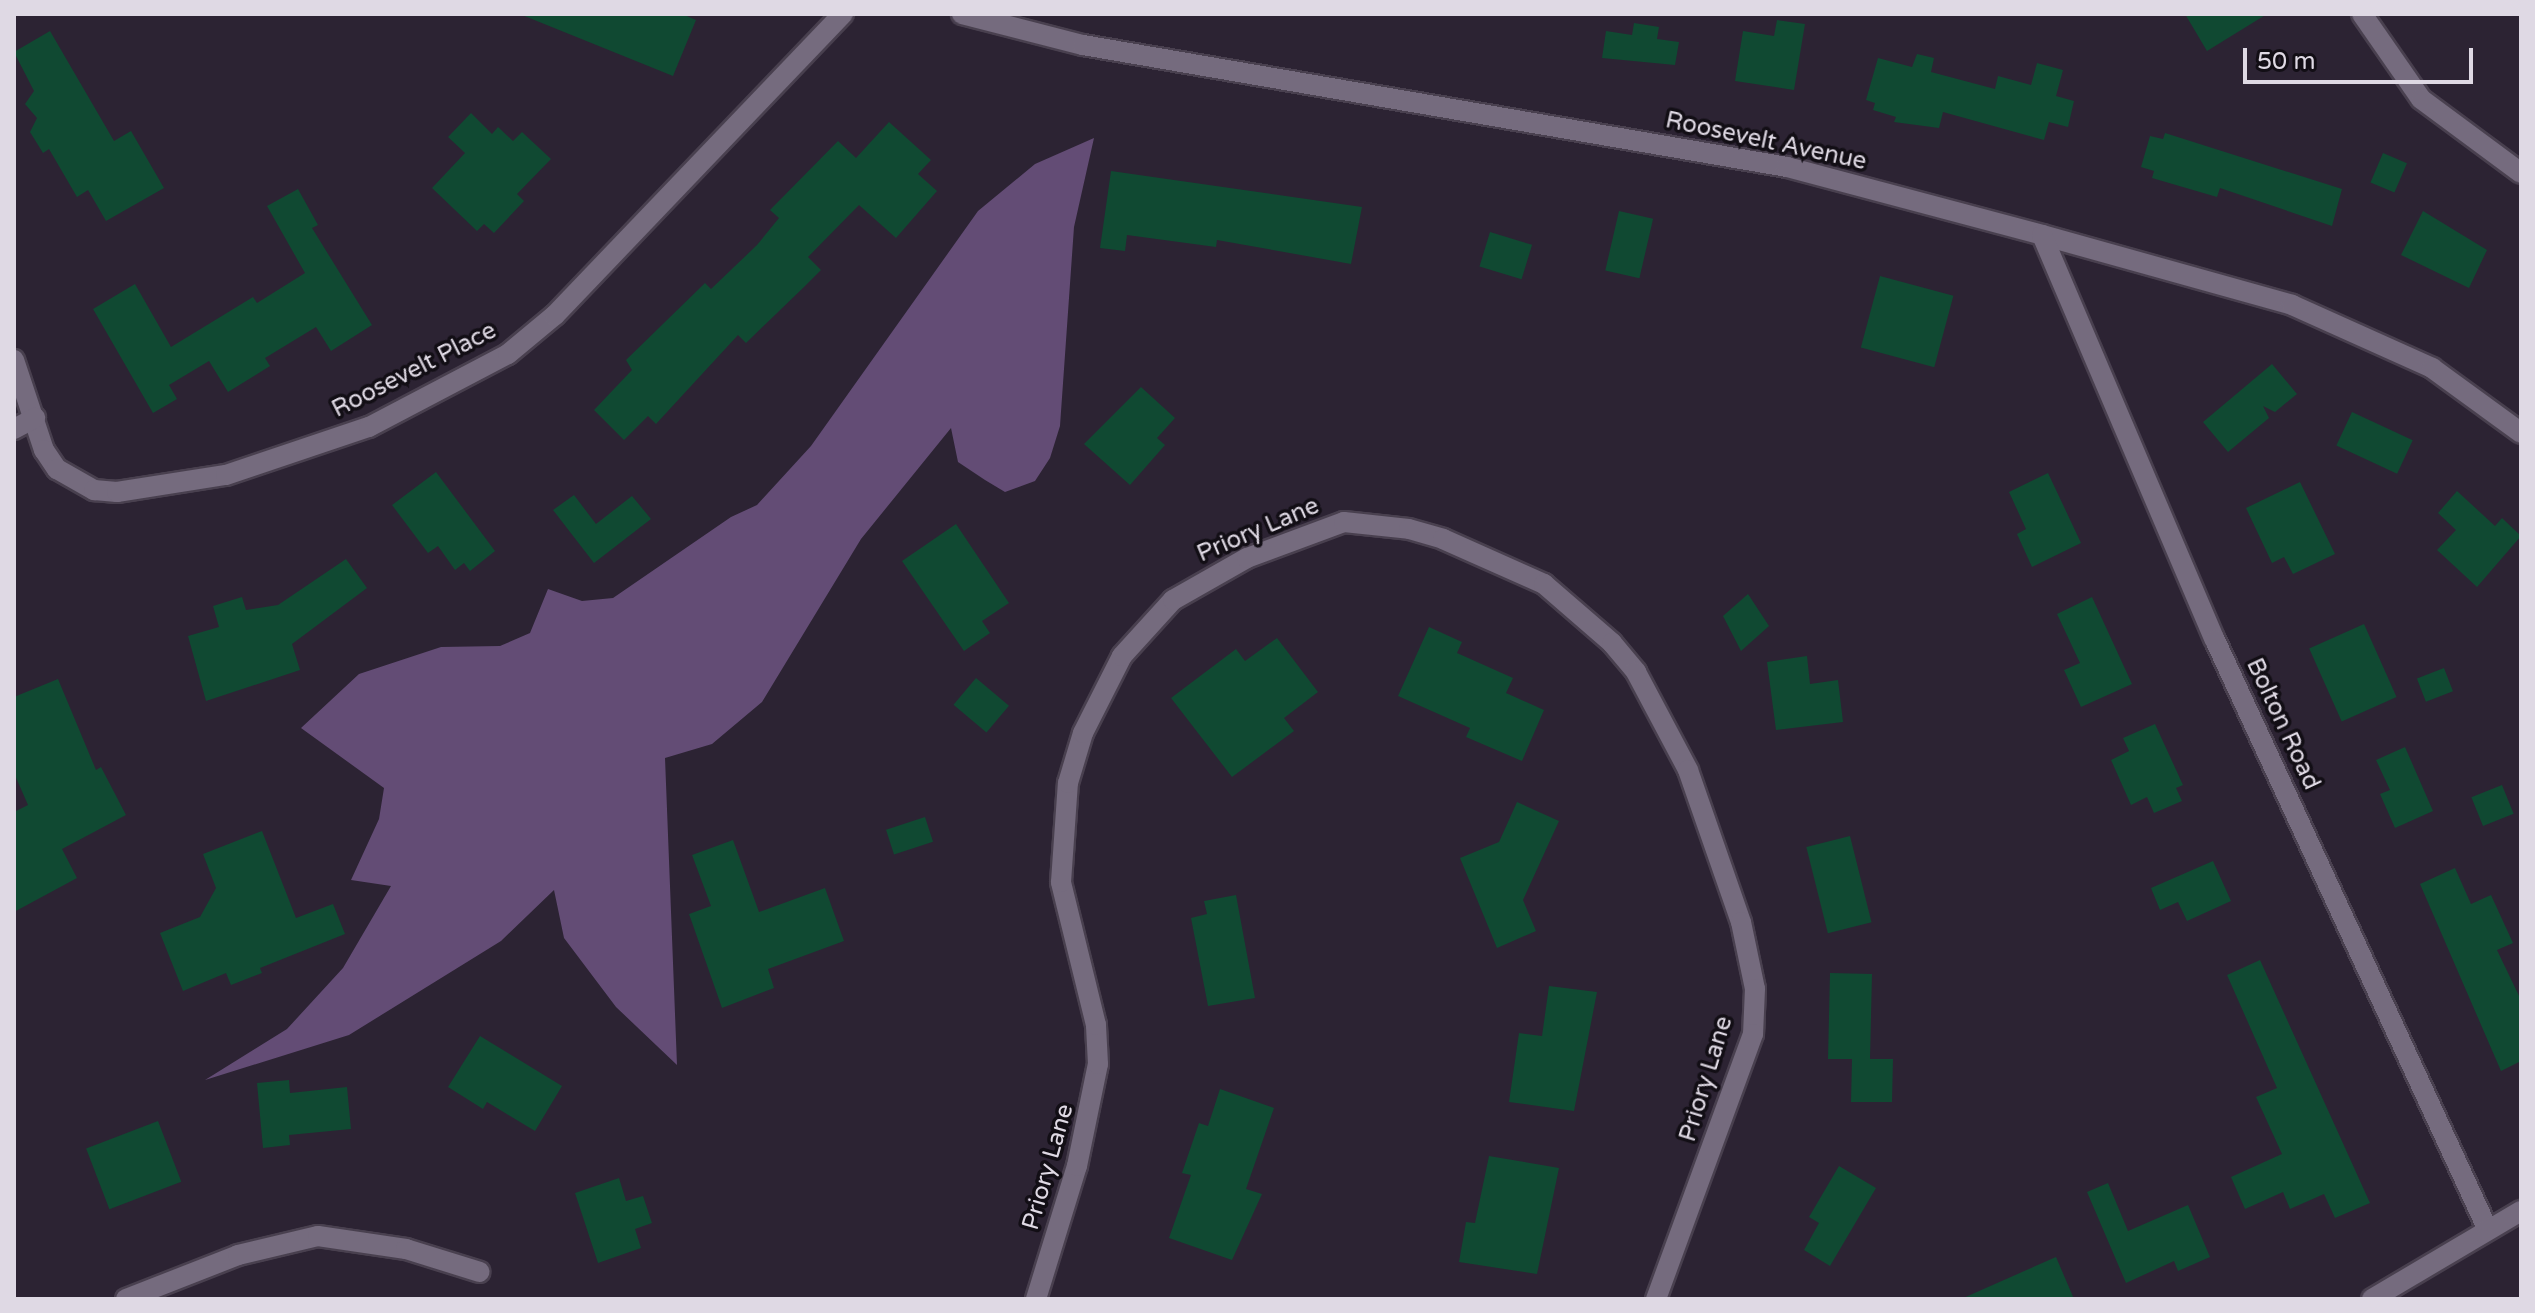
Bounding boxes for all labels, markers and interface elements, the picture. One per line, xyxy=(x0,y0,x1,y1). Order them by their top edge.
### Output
scale bar xyxy=(2247,32,2477,82)
text: 50 m xyxy=(2257,47,2315,76)
street label: Roosevelt Avenue xyxy=(1663,106,1869,176)
street label: Roosevelt Place xyxy=(327,316,501,424)
street label: Priory Lane xyxy=(1193,491,1323,569)
street label: Bolton Road xyxy=(2240,654,2326,794)
street label: Priory Lane xyxy=(1673,1013,1739,1145)
street label: Priory Lane xyxy=(1016,1101,1080,1233)

